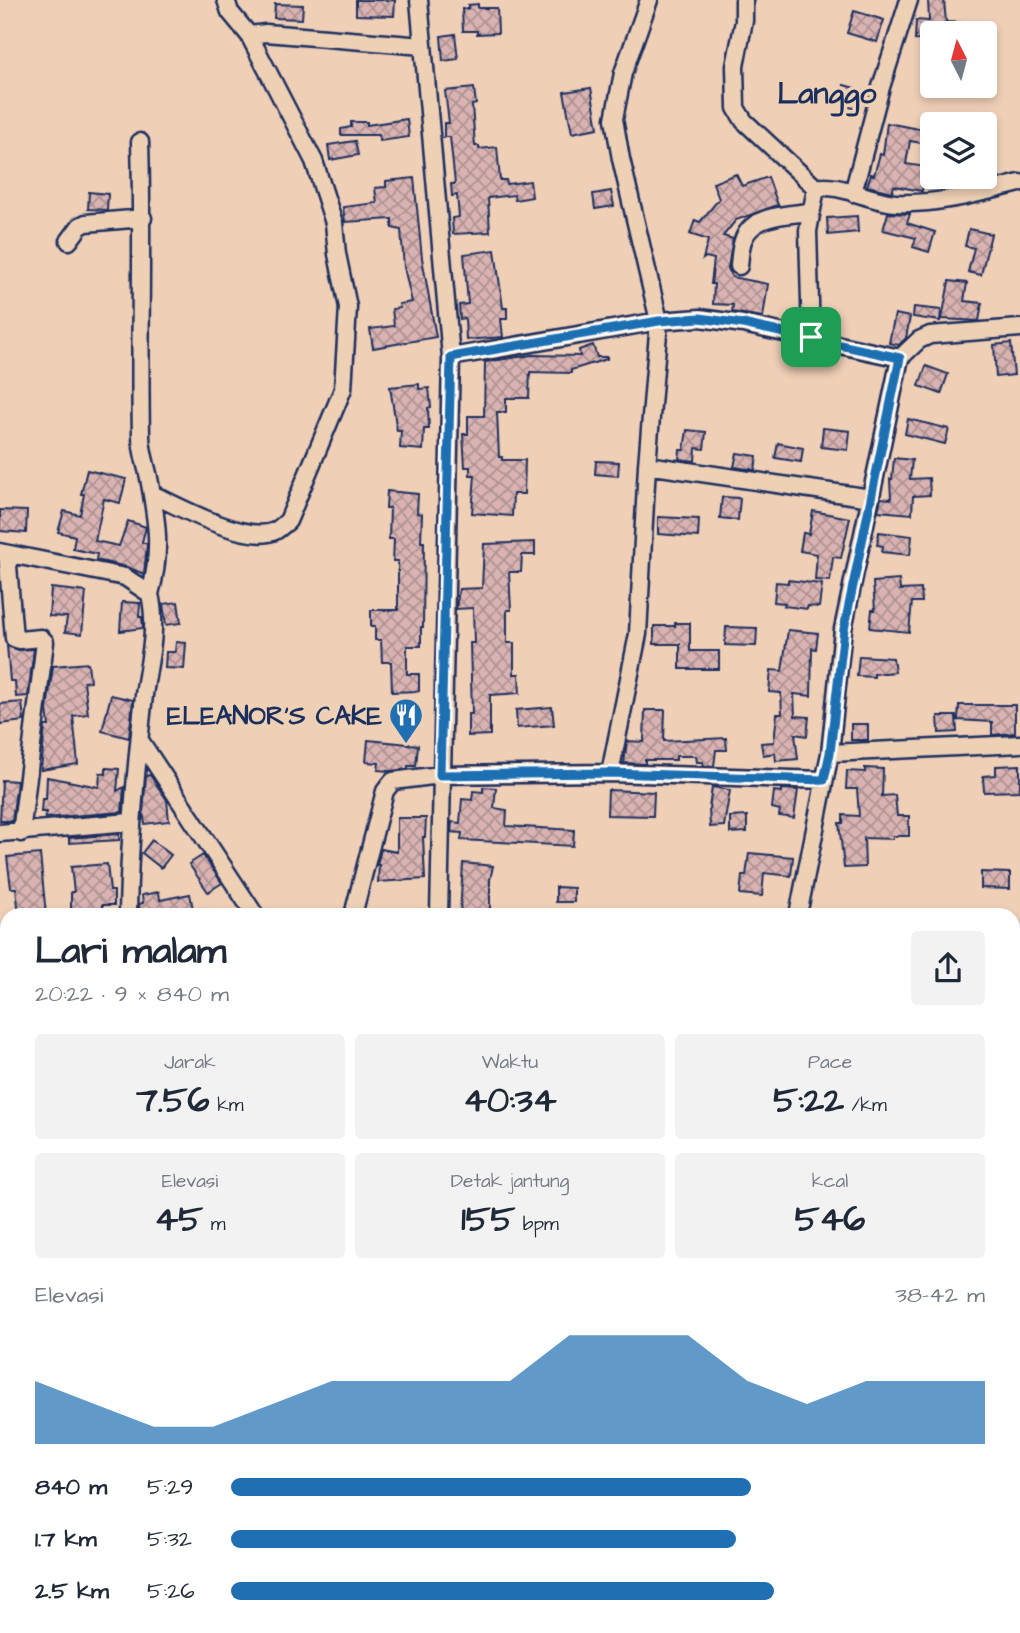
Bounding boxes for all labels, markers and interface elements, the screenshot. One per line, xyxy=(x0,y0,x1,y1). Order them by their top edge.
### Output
north arrow xyxy=(920,21,998,98)
map controls xyxy=(920,21,997,189)
district label: Langgo xyxy=(778,73,877,117)
button: layers xyxy=(920,112,997,189)
pin xyxy=(781,307,841,367)
icon: arrive xyxy=(792,318,830,356)
restaurant icon: ELEANOR'S CAKE xyxy=(387,696,425,745)
place label: ELEANOR'S CAKE xyxy=(167,698,383,734)
text: Lari malam xyxy=(35,926,226,978)
button: share xyxy=(911,931,985,1005)
text: 20:22 · 9 × 840 m xyxy=(35,978,229,1010)
text: Jarak xyxy=(164,1049,216,1076)
text: Waktu xyxy=(482,1049,538,1076)
text: Pace xyxy=(808,1049,852,1076)
text: 7.56 xyxy=(136,1076,210,1125)
text: 40:34 xyxy=(463,1076,557,1125)
text: 5:22 xyxy=(773,1076,844,1125)
text: km xyxy=(210,1092,244,1119)
text: /km xyxy=(844,1092,887,1119)
text: Elevasi xyxy=(162,1168,218,1195)
text: Detak jantung xyxy=(451,1168,569,1195)
text: kcal xyxy=(812,1168,848,1195)
text: 45 xyxy=(154,1195,203,1244)
text: 155 xyxy=(461,1195,515,1244)
text: 546 xyxy=(795,1195,865,1244)
text: m xyxy=(203,1211,226,1238)
text: bpm xyxy=(515,1211,559,1238)
text: Elevasi xyxy=(35,1279,103,1311)
text: 38–42 m xyxy=(895,1279,985,1311)
text: 840 m xyxy=(35,1471,107,1503)
text: 5:29 xyxy=(147,1471,193,1503)
text: 1.7 km xyxy=(35,1523,97,1555)
text: 5:32 xyxy=(147,1523,192,1555)
text: 2.5 km xyxy=(35,1575,109,1607)
text: 5:26 xyxy=(147,1575,195,1607)

